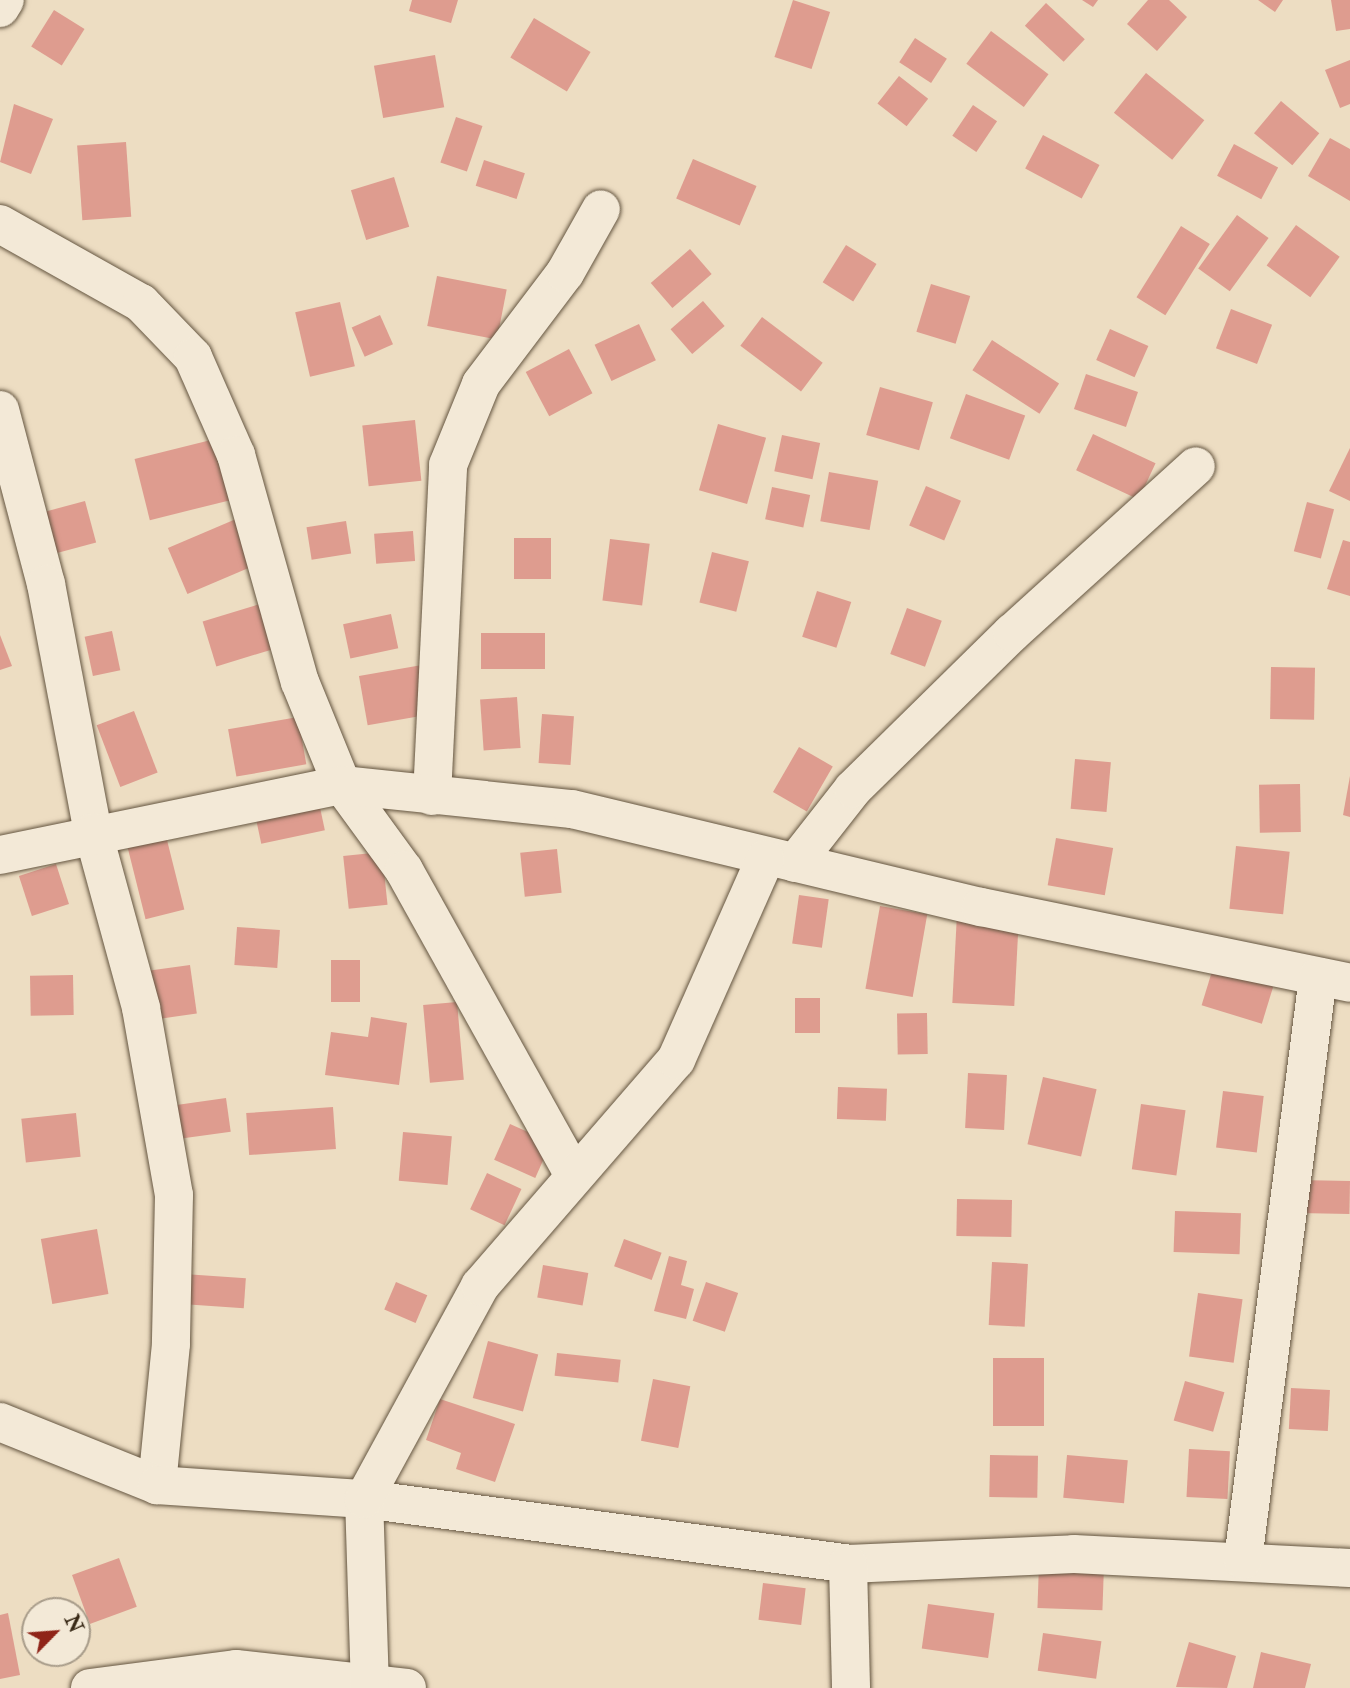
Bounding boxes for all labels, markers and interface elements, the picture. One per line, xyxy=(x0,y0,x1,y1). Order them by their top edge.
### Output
north arrow xyxy=(21,1597,91,1667)
text: N xyxy=(59,1611,88,1637)

